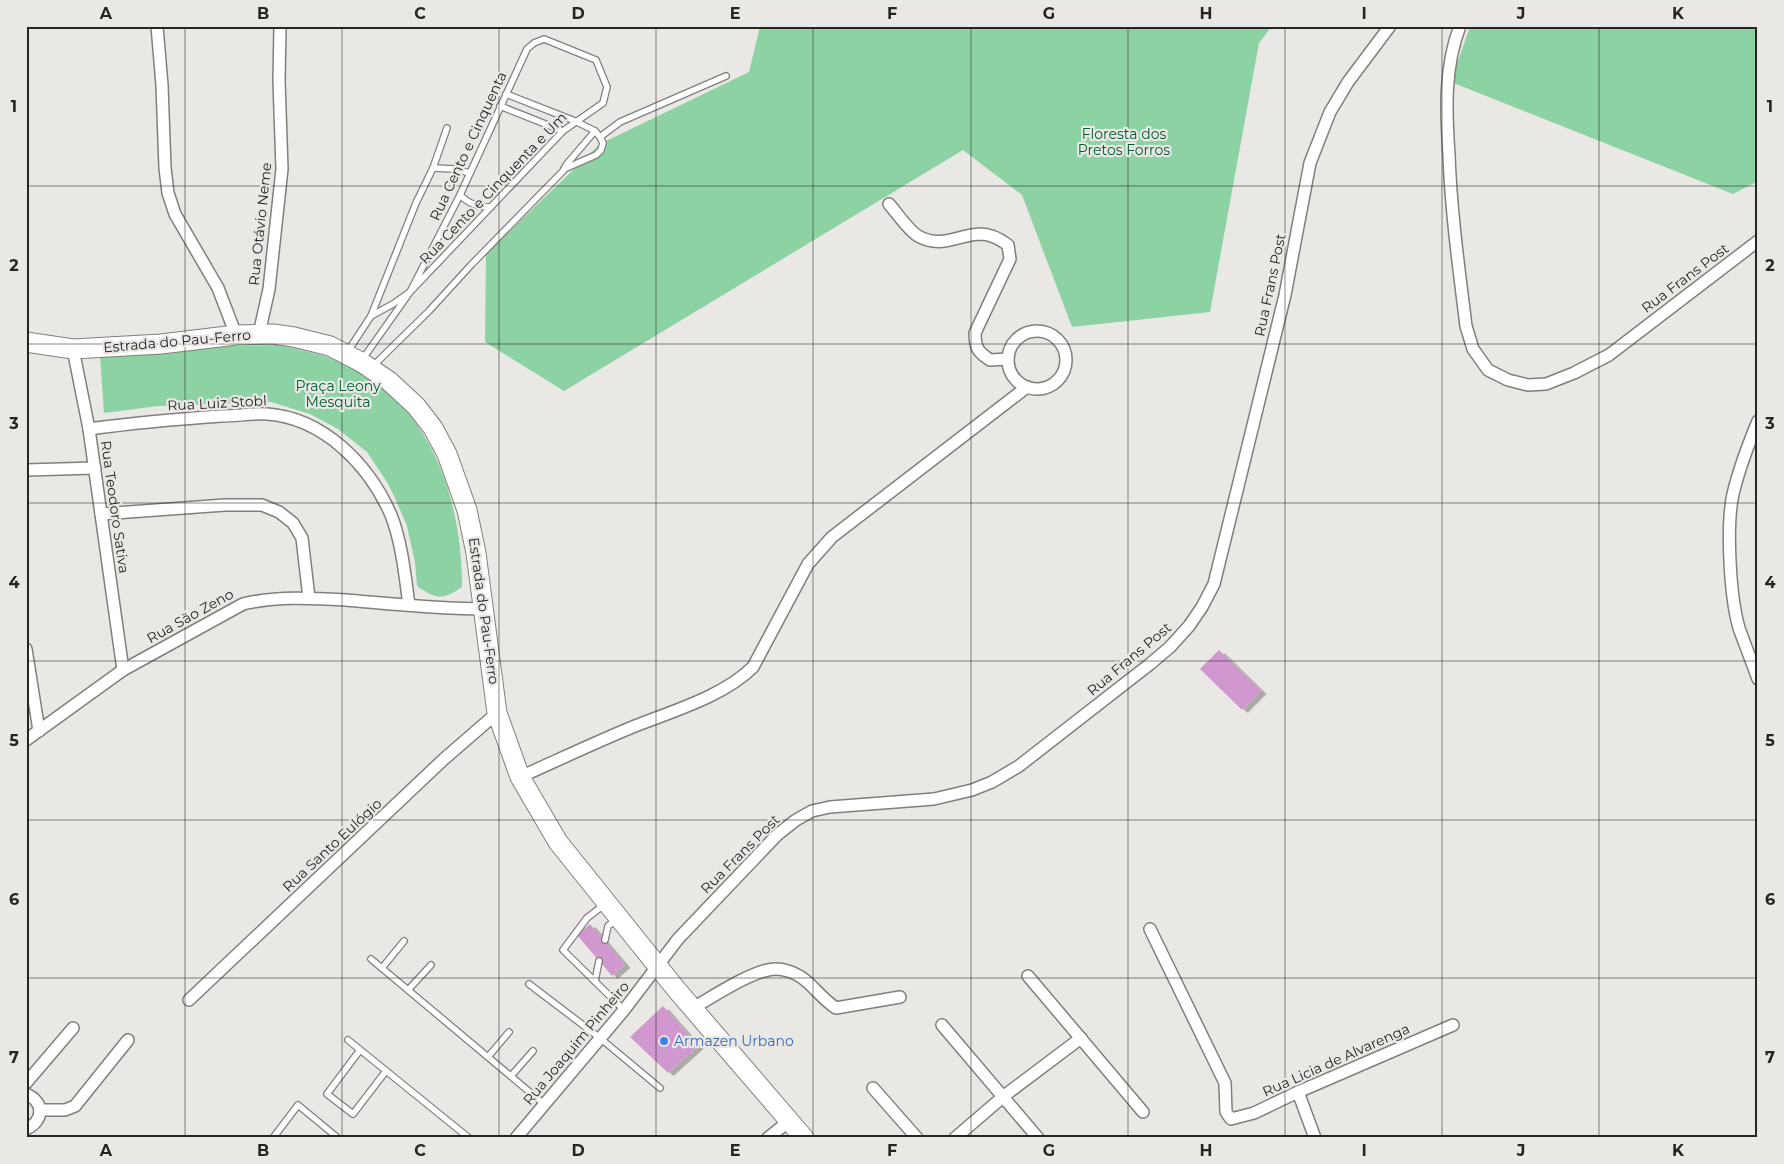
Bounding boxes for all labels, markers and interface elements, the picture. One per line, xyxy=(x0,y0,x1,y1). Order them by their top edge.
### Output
text: A xyxy=(99,4,113,23)
text: B xyxy=(257,4,269,23)
text: C xyxy=(414,4,426,23)
text: D xyxy=(571,4,585,23)
text: E xyxy=(730,4,740,23)
text: F xyxy=(887,4,897,23)
text: G xyxy=(1043,4,1055,23)
text: H xyxy=(1200,4,1212,23)
text: I xyxy=(1361,4,1367,23)
text: J xyxy=(1516,4,1525,23)
text: K xyxy=(1672,4,1685,23)
street label: Rua Cento e Cinquenta xyxy=(425,69,511,223)
text: 1 xyxy=(11,97,17,116)
text: 1 xyxy=(1767,97,1773,116)
street label: Rua Cento e Cinquenta e Um xyxy=(416,108,570,268)
park label: Floresta dos Pretos Forros xyxy=(1078,125,1170,159)
street label: Rua Otávio Neme xyxy=(245,162,275,286)
street label: Rua Frans Post xyxy=(1250,232,1290,338)
street label: Rua Frans Post xyxy=(1638,239,1732,317)
text: 2 xyxy=(9,256,19,275)
text: 2 xyxy=(1765,256,1775,275)
street label: Estrada do Pau-Ferro xyxy=(102,326,252,356)
park label: Praça Leony Mesquita xyxy=(295,377,381,411)
street label: Rua Luiz Stobl xyxy=(167,391,267,415)
text: 3 xyxy=(8,414,19,433)
text: 3 xyxy=(1764,414,1775,433)
street label: Rua Teodoro Sativa xyxy=(97,439,133,575)
street label: Estrada do Pau-Ferro xyxy=(465,536,503,686)
text: 4 xyxy=(8,573,20,592)
text: 4 xyxy=(1764,573,1776,592)
street label: Rua São Zeno xyxy=(143,585,237,647)
street label: Rua Frans Post xyxy=(1083,618,1175,700)
text: 5 xyxy=(9,731,19,750)
text: 5 xyxy=(1765,731,1775,750)
street label: Rua Santo Eulógio xyxy=(279,794,385,896)
street label: Rua Frans Post xyxy=(697,810,784,897)
text: 6 xyxy=(9,890,19,909)
text: 6 xyxy=(1765,890,1775,909)
street label: Rua Joaquim Pinheiro xyxy=(519,977,633,1108)
street label: Rua Licia de Alvarenga xyxy=(1260,1019,1412,1101)
place label: Armazen Urbano xyxy=(674,1032,794,1050)
marker: Armazen Urbano xyxy=(658,1035,670,1047)
text: 7 xyxy=(9,1048,19,1067)
text: 7 xyxy=(1765,1048,1775,1067)
text: A xyxy=(99,1141,113,1160)
text: B xyxy=(257,1141,269,1160)
text: C xyxy=(414,1141,426,1160)
text: D xyxy=(571,1141,585,1160)
text: E xyxy=(730,1141,740,1160)
text: F xyxy=(887,1141,897,1160)
text: G xyxy=(1043,1141,1055,1160)
text: H xyxy=(1200,1141,1212,1160)
text: I xyxy=(1361,1141,1367,1160)
text: J xyxy=(1516,1141,1525,1160)
text: K xyxy=(1672,1141,1685,1160)

